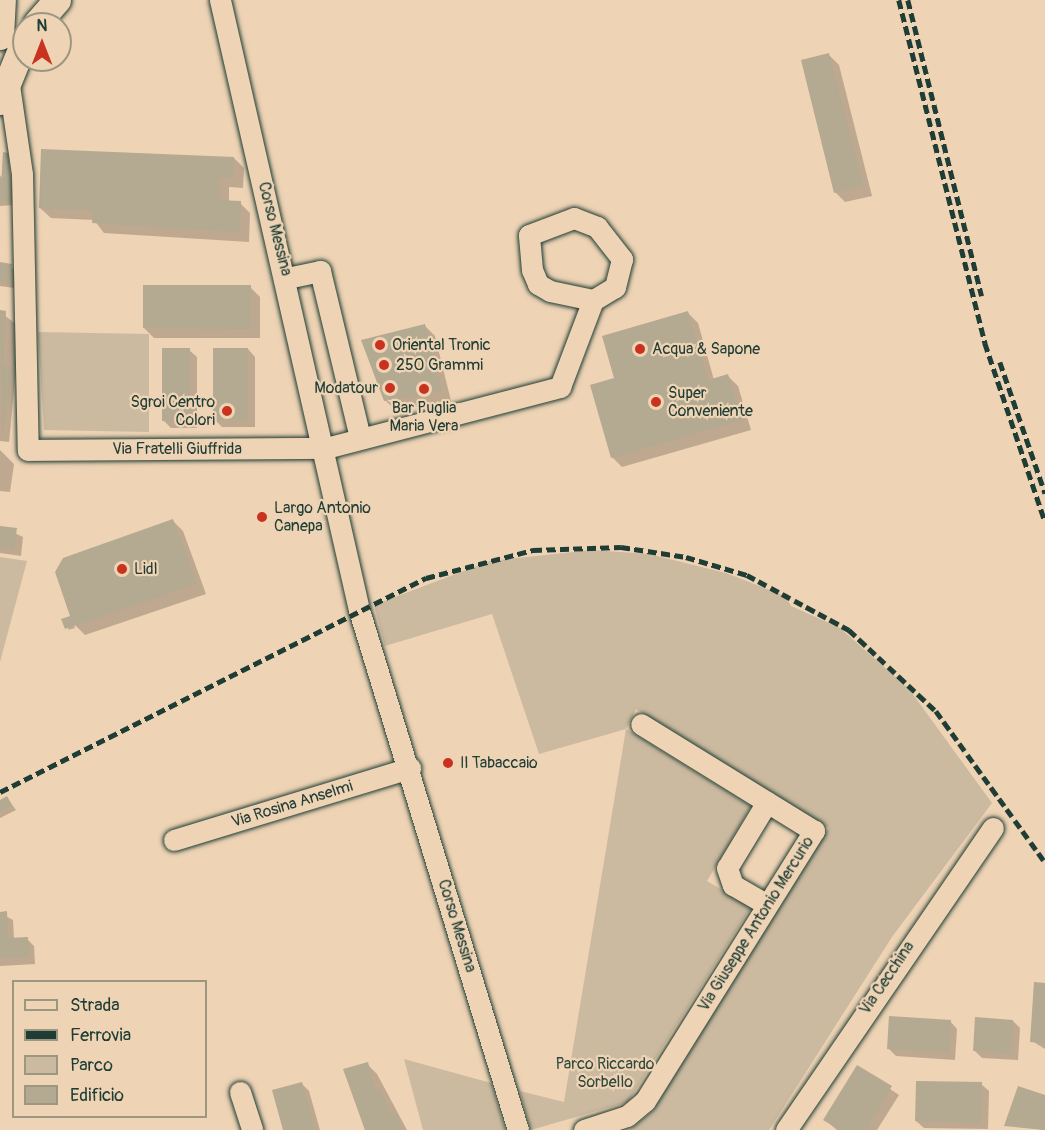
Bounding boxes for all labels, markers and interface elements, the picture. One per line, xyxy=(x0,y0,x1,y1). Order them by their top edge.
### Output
north arrow xyxy=(12,12,72,72)
text: N xyxy=(37,16,47,36)
street label: Corso Messina xyxy=(254,180,296,278)
place label: Oriental Tronic xyxy=(392,335,491,355)
marker: Oriental Tronic xyxy=(373,338,387,352)
place label: Acqua & Sapone xyxy=(652,339,760,359)
marker: Acqua & Sapone xyxy=(633,342,647,356)
place label: 250 Grammi xyxy=(396,355,483,375)
marker: 250 Grammi xyxy=(377,358,391,372)
place label: Modatour xyxy=(314,378,378,398)
marker: Modatour xyxy=(383,381,397,395)
marker: Bar Puglia Maria Vera xyxy=(417,382,431,396)
place label: Super Conveniente xyxy=(668,383,753,421)
place label: Sgroi Centro Colori xyxy=(131,392,215,430)
marker: Super Conveniente xyxy=(649,395,663,409)
place label: Bar Puglia Maria Vera xyxy=(389,398,459,436)
marker: Sgroi Centro Colori xyxy=(220,404,234,418)
street label: Via Fratelli Giuffrida xyxy=(112,439,242,459)
place label: Largo Antonio Canepa xyxy=(274,498,371,536)
marker: Largo Antonio Canepa xyxy=(255,510,269,524)
place label: Lidl xyxy=(134,559,158,579)
marker: Lidl xyxy=(115,562,129,576)
place label: Il Tabaccaio xyxy=(460,753,538,773)
marker: Il Tabaccaio xyxy=(441,756,455,770)
street label: Via Rosina Anselmi xyxy=(229,776,355,832)
street label: Via Giuseppe Antonio Mercurio xyxy=(694,833,818,1015)
street label: Corso Messina xyxy=(434,877,480,975)
street label: Via Cecchina xyxy=(855,938,919,1018)
legend xyxy=(12,980,207,1118)
text: Strada xyxy=(70,994,120,1017)
text: Ferrovia xyxy=(70,1024,131,1047)
text: Parco xyxy=(70,1054,113,1077)
park label: Parco Riccardo Sorbello xyxy=(556,1054,654,1092)
text: Edificio xyxy=(70,1084,124,1107)

